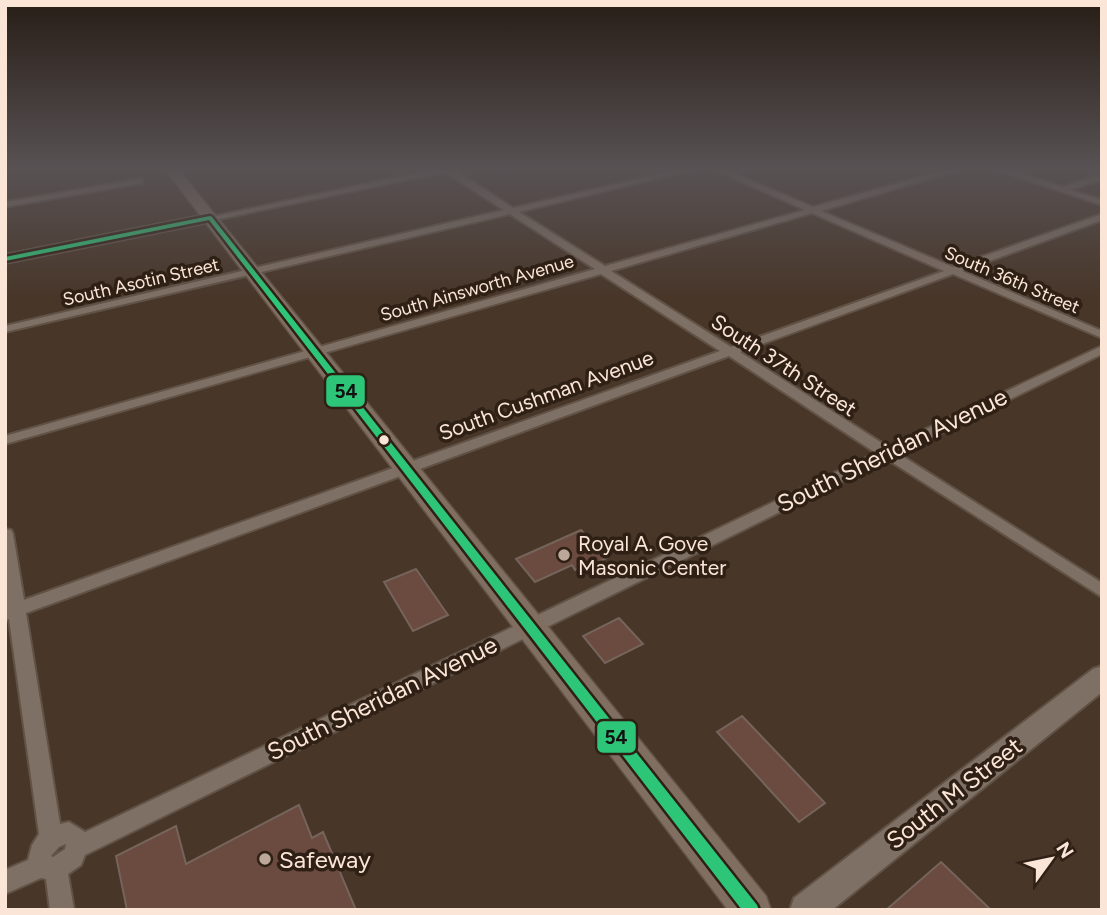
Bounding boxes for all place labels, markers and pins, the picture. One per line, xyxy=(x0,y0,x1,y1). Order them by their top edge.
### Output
unlabelled marker xyxy=(377,433,391,447)
place label: Royal A. Gove Masonic Center xyxy=(578,531,726,580)
marker: Royal A. Gove Masonic Center xyxy=(556,547,572,563)
place label: Safeway xyxy=(279,845,371,874)
marker: Safeway xyxy=(257,851,273,867)

